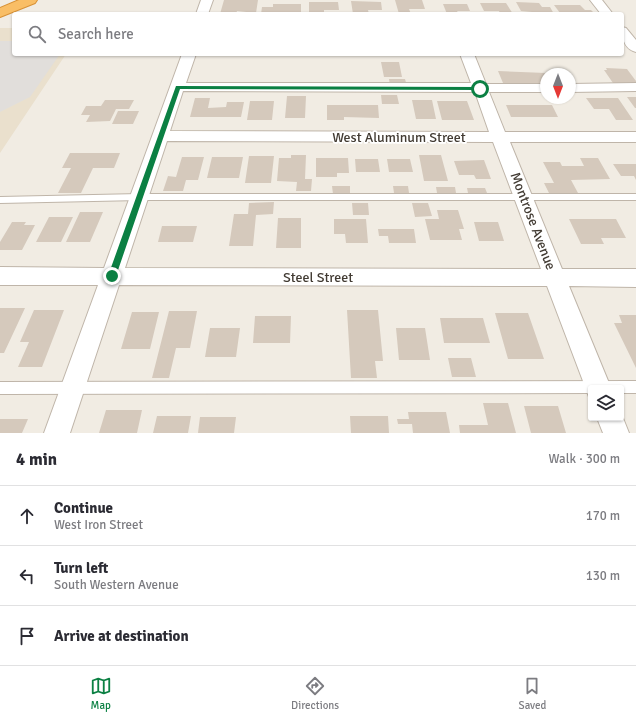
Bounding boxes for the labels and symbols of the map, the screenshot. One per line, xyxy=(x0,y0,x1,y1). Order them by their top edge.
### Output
north arrow xyxy=(540,68,576,104)
route start xyxy=(471,80,489,98)
street label: West Aluminum Street xyxy=(332,129,466,146)
street label: Montrose Avenue xyxy=(507,170,559,272)
route end xyxy=(103,267,121,285)
street label: Steel Street xyxy=(283,269,353,286)

